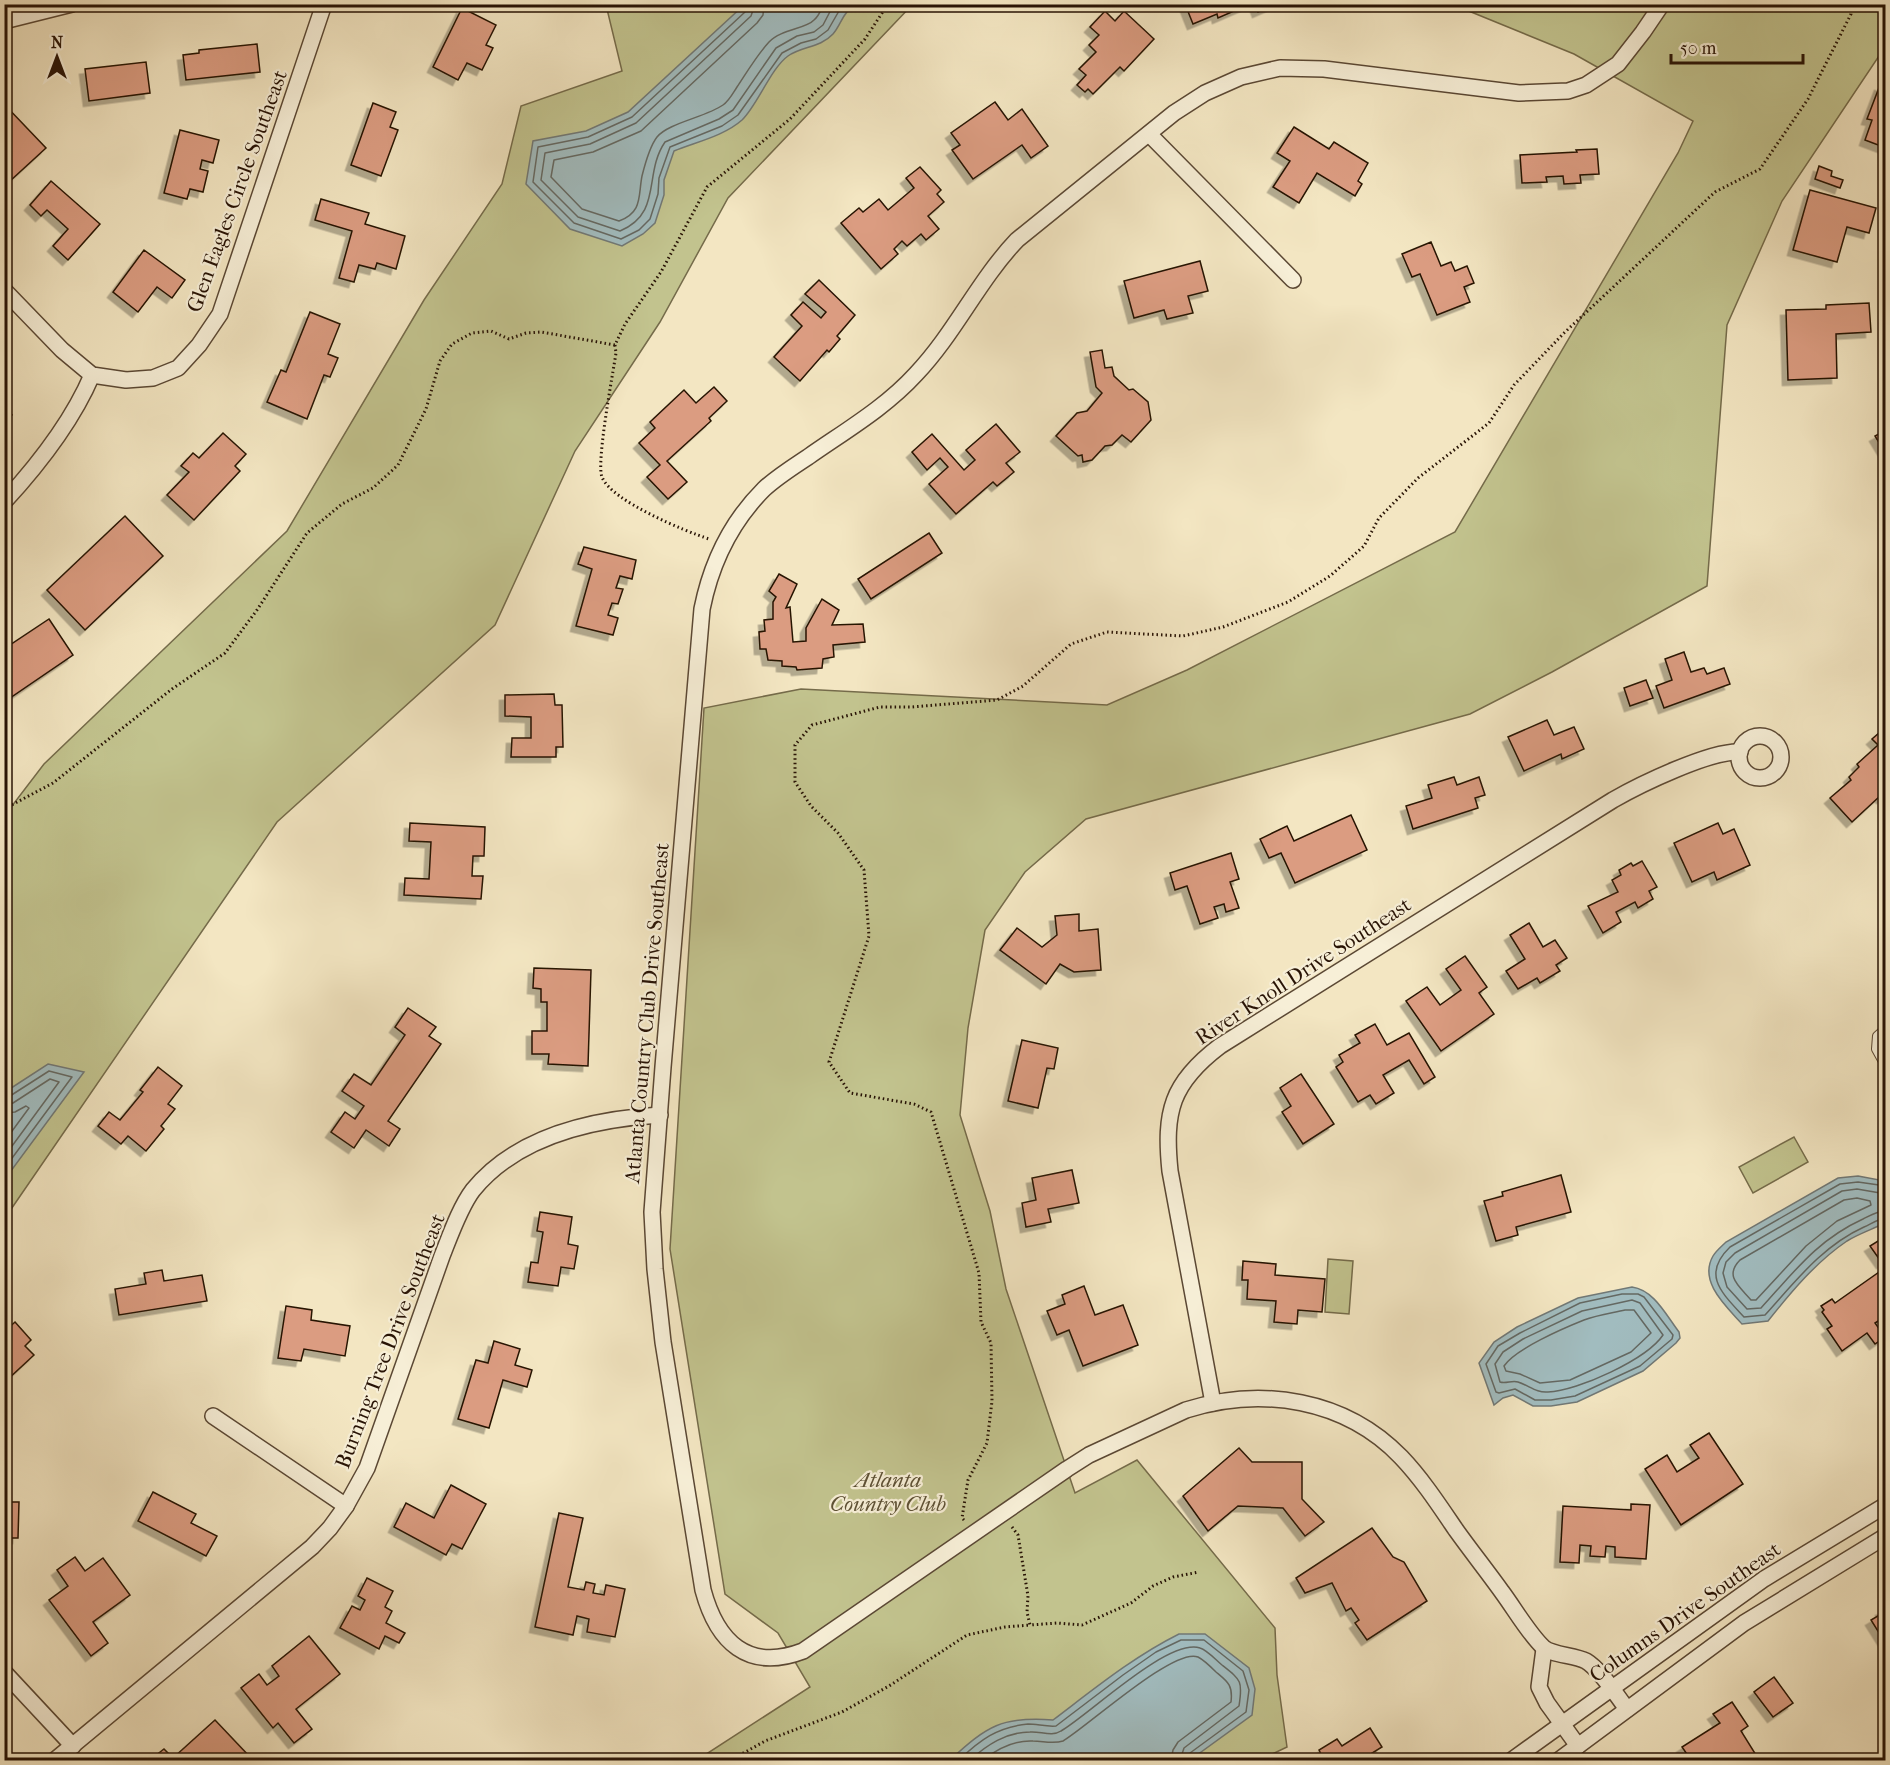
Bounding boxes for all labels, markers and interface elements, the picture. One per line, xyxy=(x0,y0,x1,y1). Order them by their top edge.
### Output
north arrow xyxy=(27,27,87,87)
scale bar xyxy=(1671,27,1803,65)
text: N xyxy=(51,33,64,52)
text: 50 m xyxy=(1680,38,1717,59)
street label: Glen Eagles Circle Southeast xyxy=(182,66,292,315)
street label: Atlanta Country Club Drive Southeast xyxy=(620,841,674,1185)
street label: River Knoll Drive Southeast xyxy=(1191,892,1416,1050)
street label: Burning Tree Drive Southeast xyxy=(330,1210,450,1472)
park label: Atlanta Country Club xyxy=(830,1468,946,1516)
street label: Columns Drive Southeast xyxy=(1585,1537,1785,1687)

